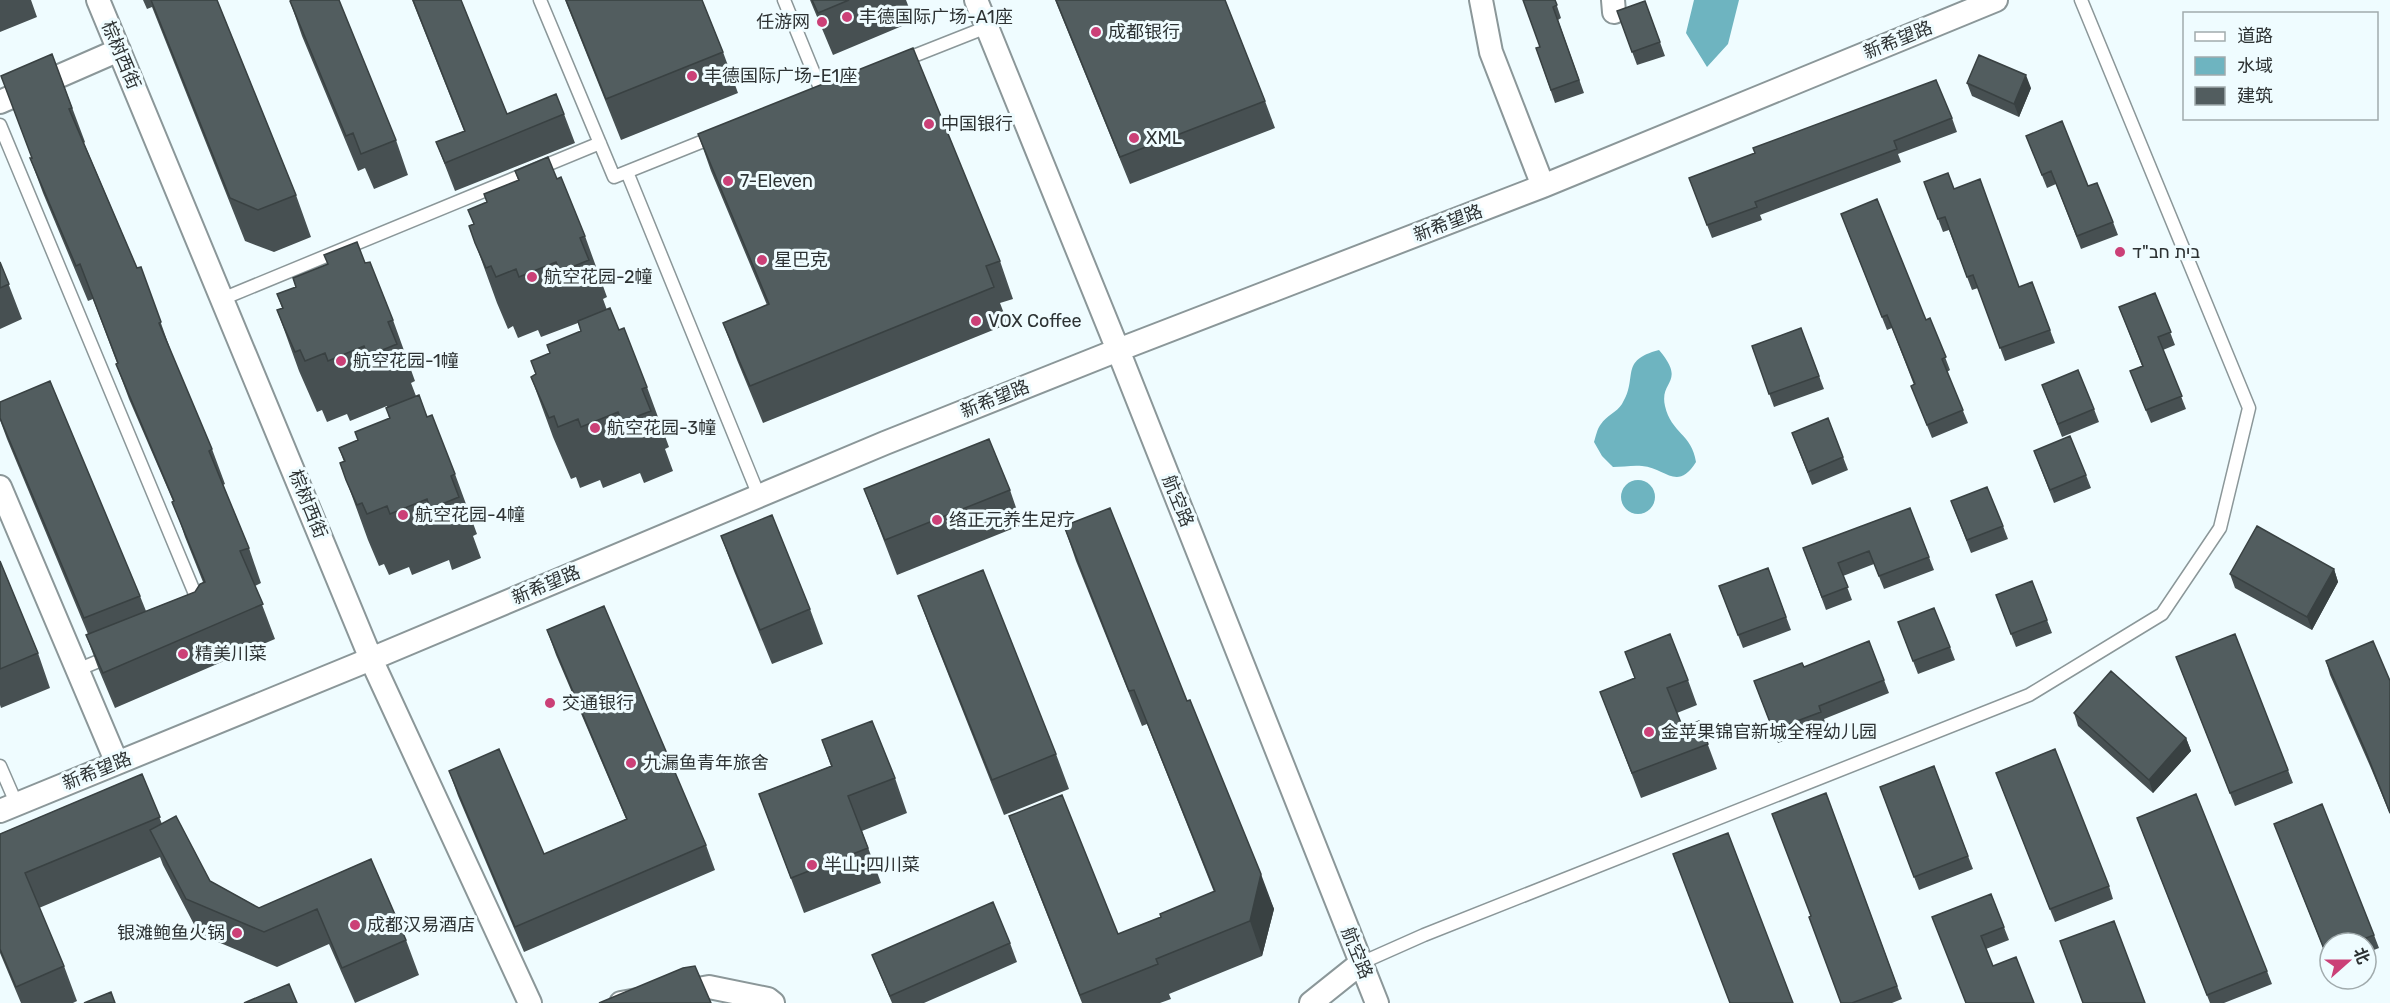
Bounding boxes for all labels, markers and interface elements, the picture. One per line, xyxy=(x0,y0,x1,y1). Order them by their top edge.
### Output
place label: 丰德国际广场-A1座 xyxy=(859,6,1013,28)
marker: 丰德国际广场-A1座 xyxy=(840,10,854,24)
place label: 任游网 xyxy=(756,11,810,33)
legend xyxy=(2183,12,2378,120)
marker: 任游网 xyxy=(815,15,829,29)
street label: 新希望路 xyxy=(1861,16,1935,64)
street label: 棕树西街 xyxy=(97,18,145,92)
place label: 成都银行 xyxy=(1108,21,1180,43)
marker: 成都银行 xyxy=(1089,25,1103,39)
text: 道路 xyxy=(2237,25,2273,47)
text: 水域 xyxy=(2237,55,2273,77)
place label: 丰德国际广场-E1座 xyxy=(704,65,857,87)
marker: 丰德国际广场-E1座 xyxy=(685,69,699,83)
text: 建筑 xyxy=(2237,85,2273,107)
place label: 中国银行 xyxy=(941,113,1013,135)
marker: 中国银行 xyxy=(922,117,936,131)
place label: XML xyxy=(1146,127,1182,149)
marker: XML xyxy=(1127,131,1141,145)
place label: 7-Eleven xyxy=(740,170,813,192)
marker: 7-Eleven xyxy=(721,174,735,188)
street label: 新希望路 xyxy=(1410,200,1486,246)
place label: בית חב"ד xyxy=(2132,241,2200,263)
marker: בית חב"ד xyxy=(2113,245,2127,259)
place label: 星巴克 xyxy=(774,249,828,271)
marker: 星巴克 xyxy=(755,253,769,267)
place label: 航空花园-2幢 xyxy=(544,266,653,288)
marker: 航空花园-2幢 xyxy=(525,270,539,284)
place label: VOX Coffee xyxy=(988,310,1082,332)
marker: VOX Coffee xyxy=(969,314,983,328)
place label: 航空花园-1幢 xyxy=(353,350,459,372)
marker: 航空花园-1幢 xyxy=(334,354,348,368)
street label: 新希望路 xyxy=(958,375,1032,423)
place label: 航空花园-3幢 xyxy=(607,417,716,439)
marker: 航空花园-3幢 xyxy=(588,421,602,435)
street label: 棕树西街 xyxy=(284,467,332,541)
street label: 航空路 xyxy=(1158,472,1198,530)
place label: 航空花园-4幢 xyxy=(415,504,525,526)
marker: 航空花园-4幢 xyxy=(396,508,410,522)
place label: 络正元养生足疗 xyxy=(949,509,1075,531)
marker: 络正元养生足疗 xyxy=(930,513,944,527)
street label: 新希望路 xyxy=(509,561,583,609)
place label: 精美川菜 xyxy=(195,643,267,665)
marker: 精美川菜 xyxy=(176,647,190,661)
place label: 交通银行 xyxy=(562,692,634,714)
marker: 交通银行 xyxy=(543,696,557,710)
place label: 金苹果锦官新城全程幼儿园 xyxy=(1661,721,1877,743)
marker: 金苹果锦官新城全程幼儿园 xyxy=(1642,725,1656,739)
street label: 新希望路 xyxy=(60,747,134,795)
place label: 九漏鱼青年旅舍 xyxy=(643,752,769,774)
marker: 九漏鱼青年旅舍 xyxy=(624,756,638,770)
place label: 半山·四川菜 xyxy=(824,854,920,876)
marker: 半山·四川菜 xyxy=(805,858,819,872)
place label: 成都汉易酒店 xyxy=(367,914,475,936)
marker: 成都汉易酒店 xyxy=(348,918,362,932)
place label: 银滩鲍鱼火锅 xyxy=(117,922,225,944)
street label: 航空路 xyxy=(1337,924,1377,982)
marker: 银滩鲍鱼火锅 xyxy=(230,926,244,940)
north arrow xyxy=(2318,931,2378,991)
text: 北 xyxy=(2350,945,2373,967)

